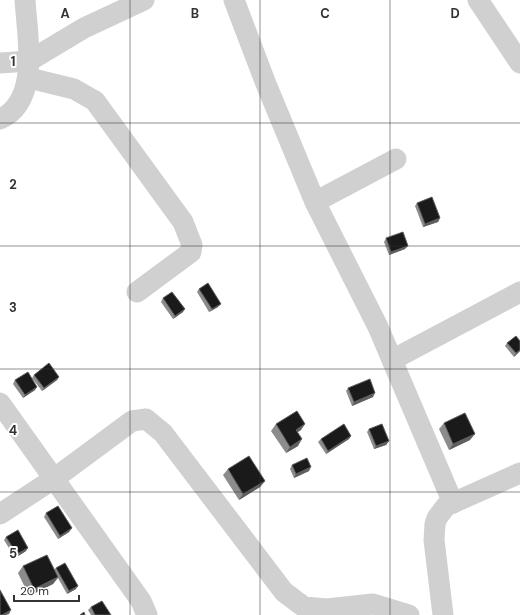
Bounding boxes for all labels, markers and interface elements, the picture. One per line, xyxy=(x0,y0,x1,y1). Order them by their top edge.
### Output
text: A xyxy=(60,5,70,22)
text: B xyxy=(191,5,199,22)
text: C xyxy=(320,5,330,22)
text: D xyxy=(450,5,460,22)
text: 1 xyxy=(11,53,15,70)
text: 2 xyxy=(9,176,17,193)
text: 3 xyxy=(9,299,17,316)
text: 4 xyxy=(9,422,17,439)
text: 5 xyxy=(9,545,17,562)
scale bar xyxy=(14,577,79,603)
text: 20 m xyxy=(20,583,49,599)

